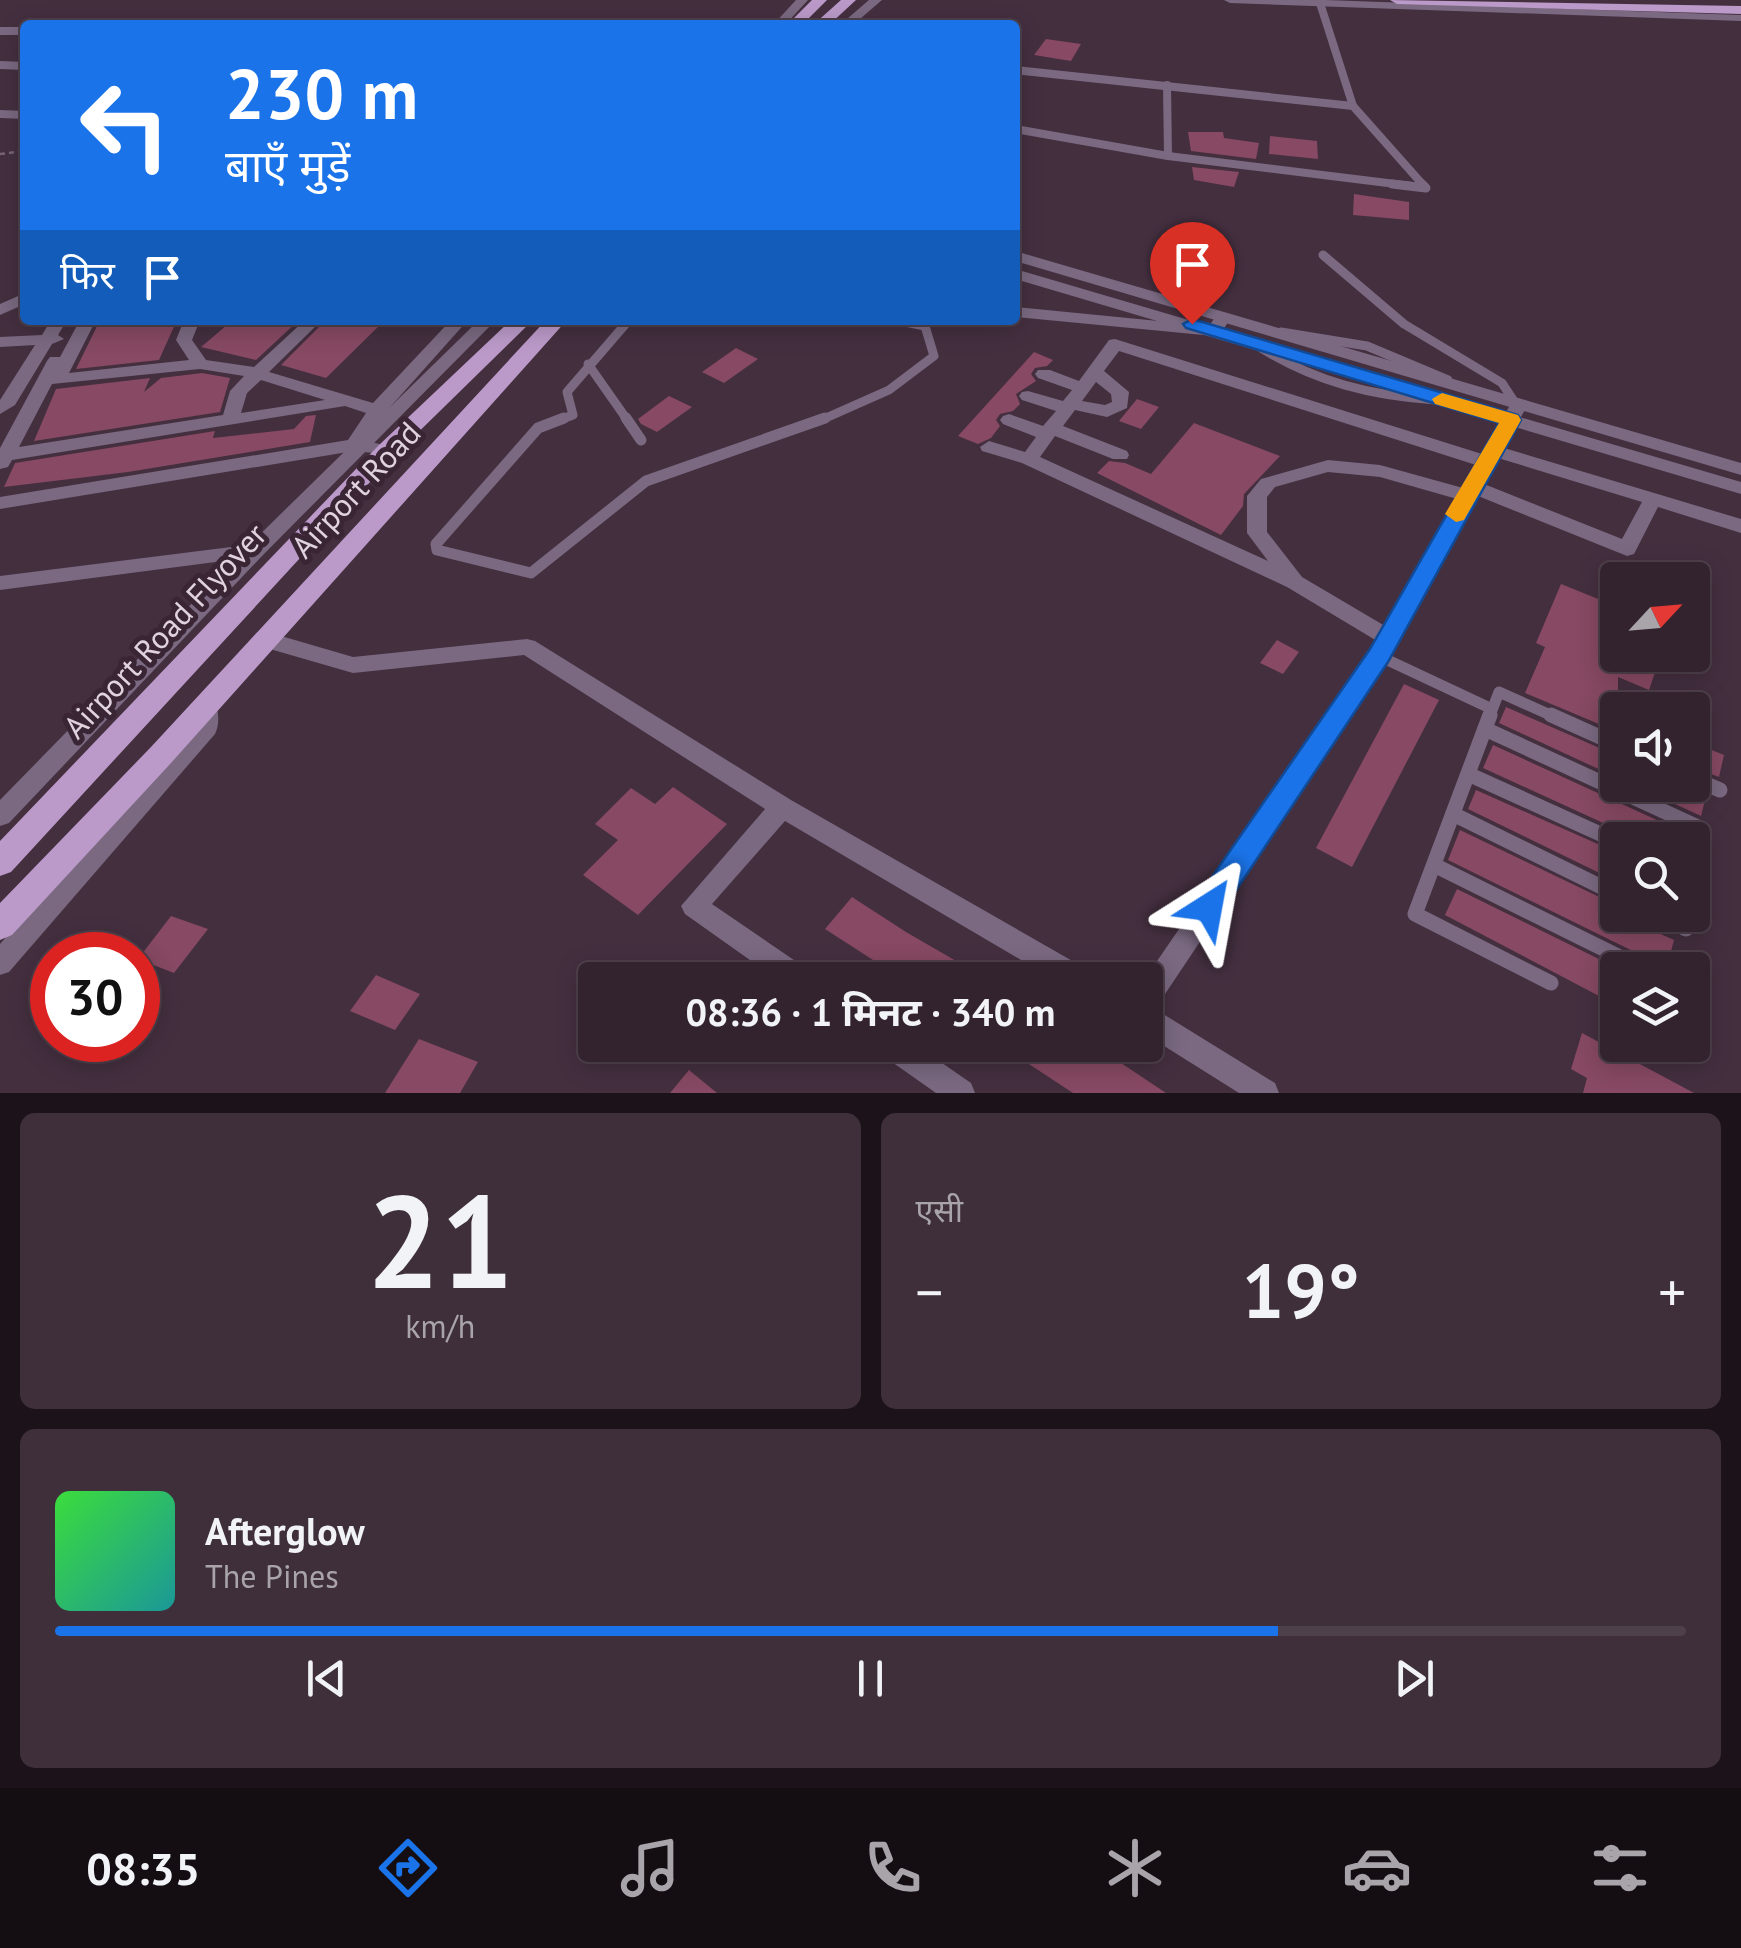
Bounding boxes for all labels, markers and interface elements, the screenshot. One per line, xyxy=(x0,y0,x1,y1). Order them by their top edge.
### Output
text: 230 m xyxy=(225,48,418,138)
icon: left xyxy=(60,60,190,190)
text: बाएँ मुड़ें xyxy=(225,136,350,194)
pin xyxy=(1150,222,1235,325)
icon: arrive xyxy=(1165,237,1220,292)
text: फिर xyxy=(60,250,115,299)
icon: arrive xyxy=(135,250,190,305)
street label: Airport Road xyxy=(281,412,429,566)
street label: Airport Road Flyover xyxy=(54,514,275,747)
north arrow xyxy=(1600,562,1710,672)
map controls xyxy=(1600,562,1710,1062)
button: sound xyxy=(1600,692,1710,802)
button: search xyxy=(1600,822,1710,932)
position arrow xyxy=(1157,855,1261,959)
speed limit sign: 30 xyxy=(30,932,160,1062)
button: layers xyxy=(1600,952,1710,1062)
text: 08:36 · 1 मिनट · 340 m xyxy=(686,987,1055,1036)
text: 21 xyxy=(367,1156,514,1324)
text: एसी xyxy=(916,1189,963,1231)
text: 19° xyxy=(1242,1242,1360,1339)
text: − xyxy=(916,1256,943,1327)
text: + xyxy=(1658,1256,1686,1327)
text: km/h xyxy=(405,1305,475,1347)
text: Afterglow xyxy=(205,1506,365,1555)
text: The Pines xyxy=(205,1555,339,1597)
icon: previous xyxy=(299,1651,354,1706)
icon: pause xyxy=(843,1651,898,1706)
icon: next xyxy=(1387,1651,1442,1706)
icon: directions xyxy=(373,1833,443,1903)
icon: music xyxy=(615,1833,685,1903)
icon: phone xyxy=(858,1833,928,1903)
icon: climate xyxy=(1100,1833,1170,1903)
icon: car xyxy=(1342,1833,1412,1903)
icon: filters xyxy=(1585,1833,1655,1903)
text: 08:35 xyxy=(86,1839,200,1897)

